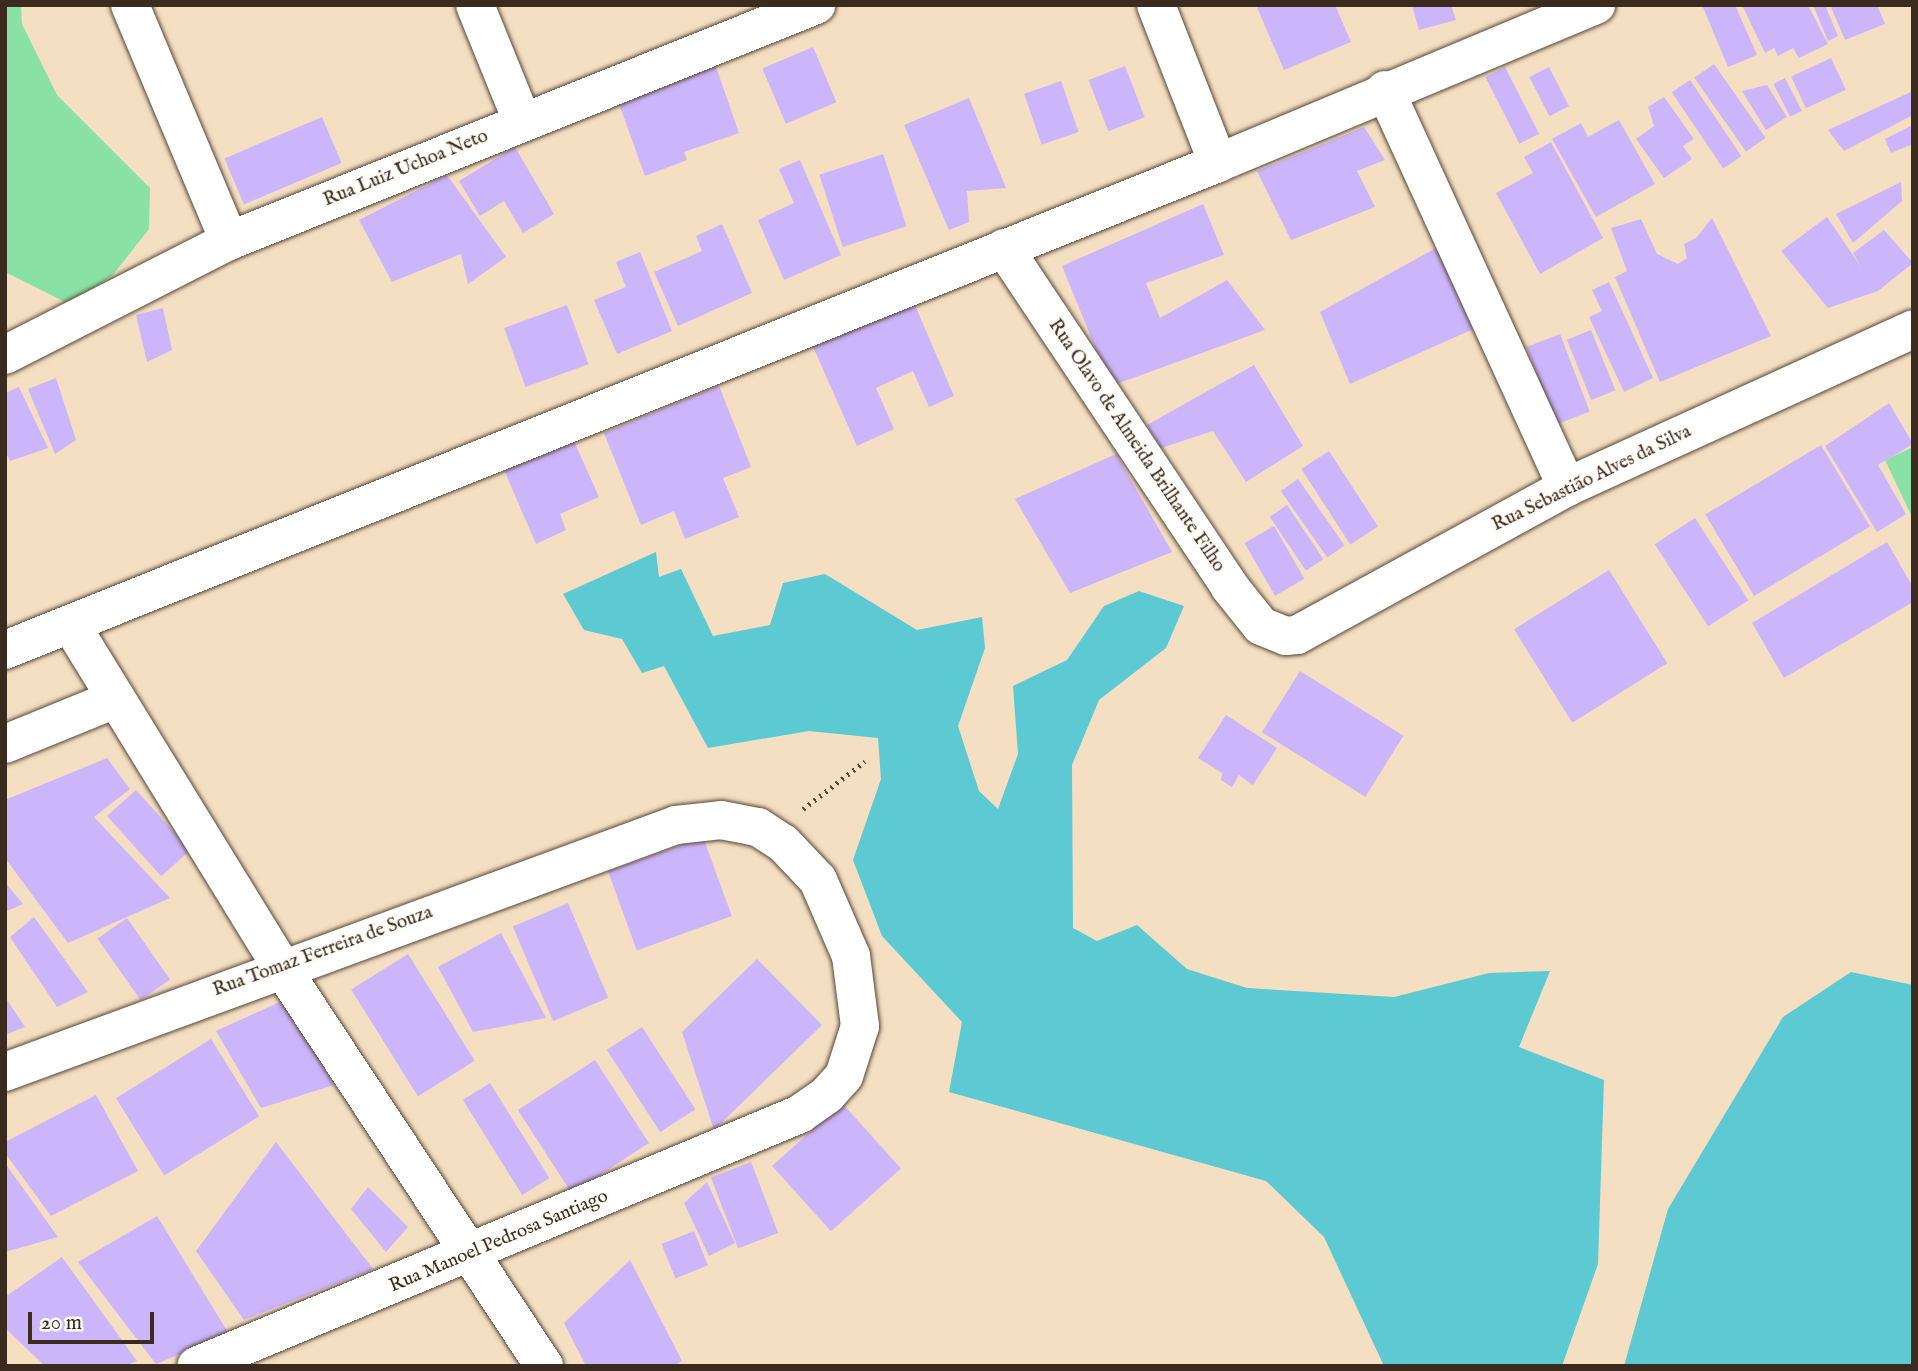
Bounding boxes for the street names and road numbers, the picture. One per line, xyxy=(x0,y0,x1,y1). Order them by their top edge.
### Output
street label: Rua Luiz Uchoa Neto xyxy=(320,126,492,212)
street label: Rua Olavo de Almeida Brilhante Filho xyxy=(1043,315,1229,577)
street label: Rua Sebastião Alves da Silva xyxy=(1489,421,1695,537)
street label: Rua Tomaz Ferreira de Souza xyxy=(210,902,436,1002)
street label: Rua Manoel Pedrosa Santiago xyxy=(386,1186,612,1298)

